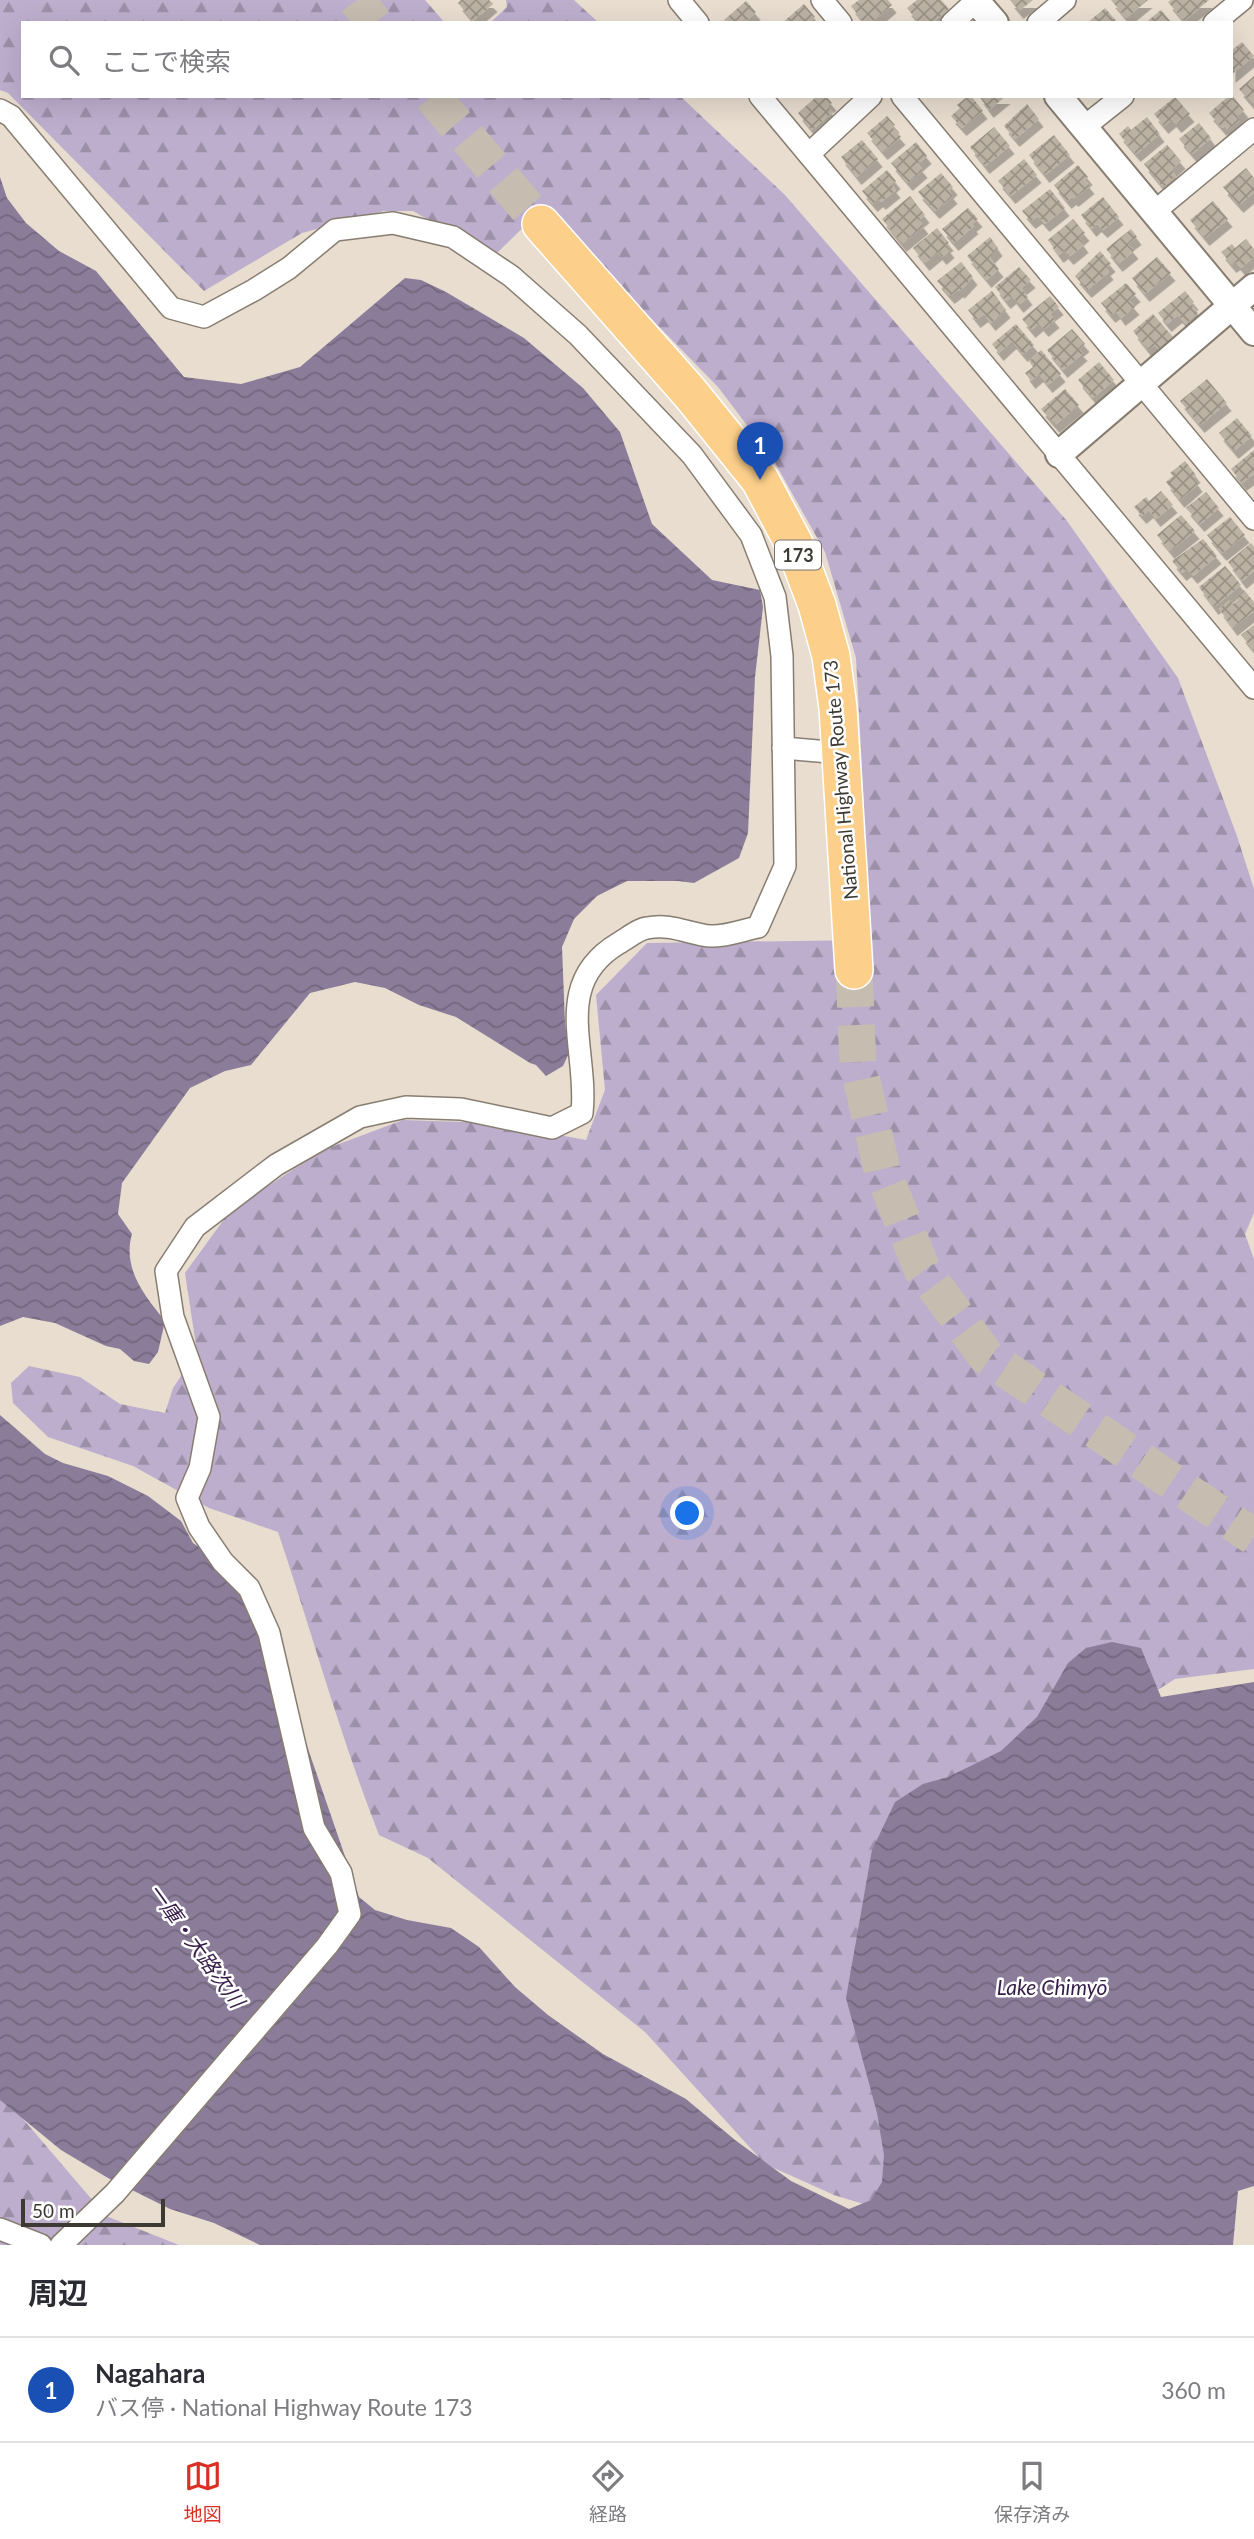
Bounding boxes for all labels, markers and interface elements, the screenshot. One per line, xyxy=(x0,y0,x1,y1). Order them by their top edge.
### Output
search box xyxy=(21,21,1233,98)
icon: search xyxy=(45,41,83,79)
text: ここで検索 xyxy=(101,45,231,77)
pin: 1 xyxy=(737,422,783,480)
road number: 173 xyxy=(775,540,821,570)
street label: National Highway Route 173 xyxy=(818,659,862,901)
your location xyxy=(670,1496,704,1530)
water label: 一庫・大路次川 xyxy=(144,1878,251,2013)
water label: Lake Chimyō xyxy=(997,1974,1107,1999)
scale bar xyxy=(21,2196,164,2228)
text: 50 m xyxy=(32,2199,75,2222)
text: 周辺 xyxy=(28,2274,88,2310)
text: Nagahara xyxy=(95,2357,205,2389)
text: 1 xyxy=(44,2376,58,2404)
text: 360 m xyxy=(1161,2376,1226,2404)
text: バス停 · National Highway Route 173 xyxy=(95,2393,473,2421)
tab: 地図 xyxy=(184,2457,222,2526)
tab: 経路 xyxy=(589,2457,627,2526)
tab: 保存済み xyxy=(994,2457,1070,2526)

